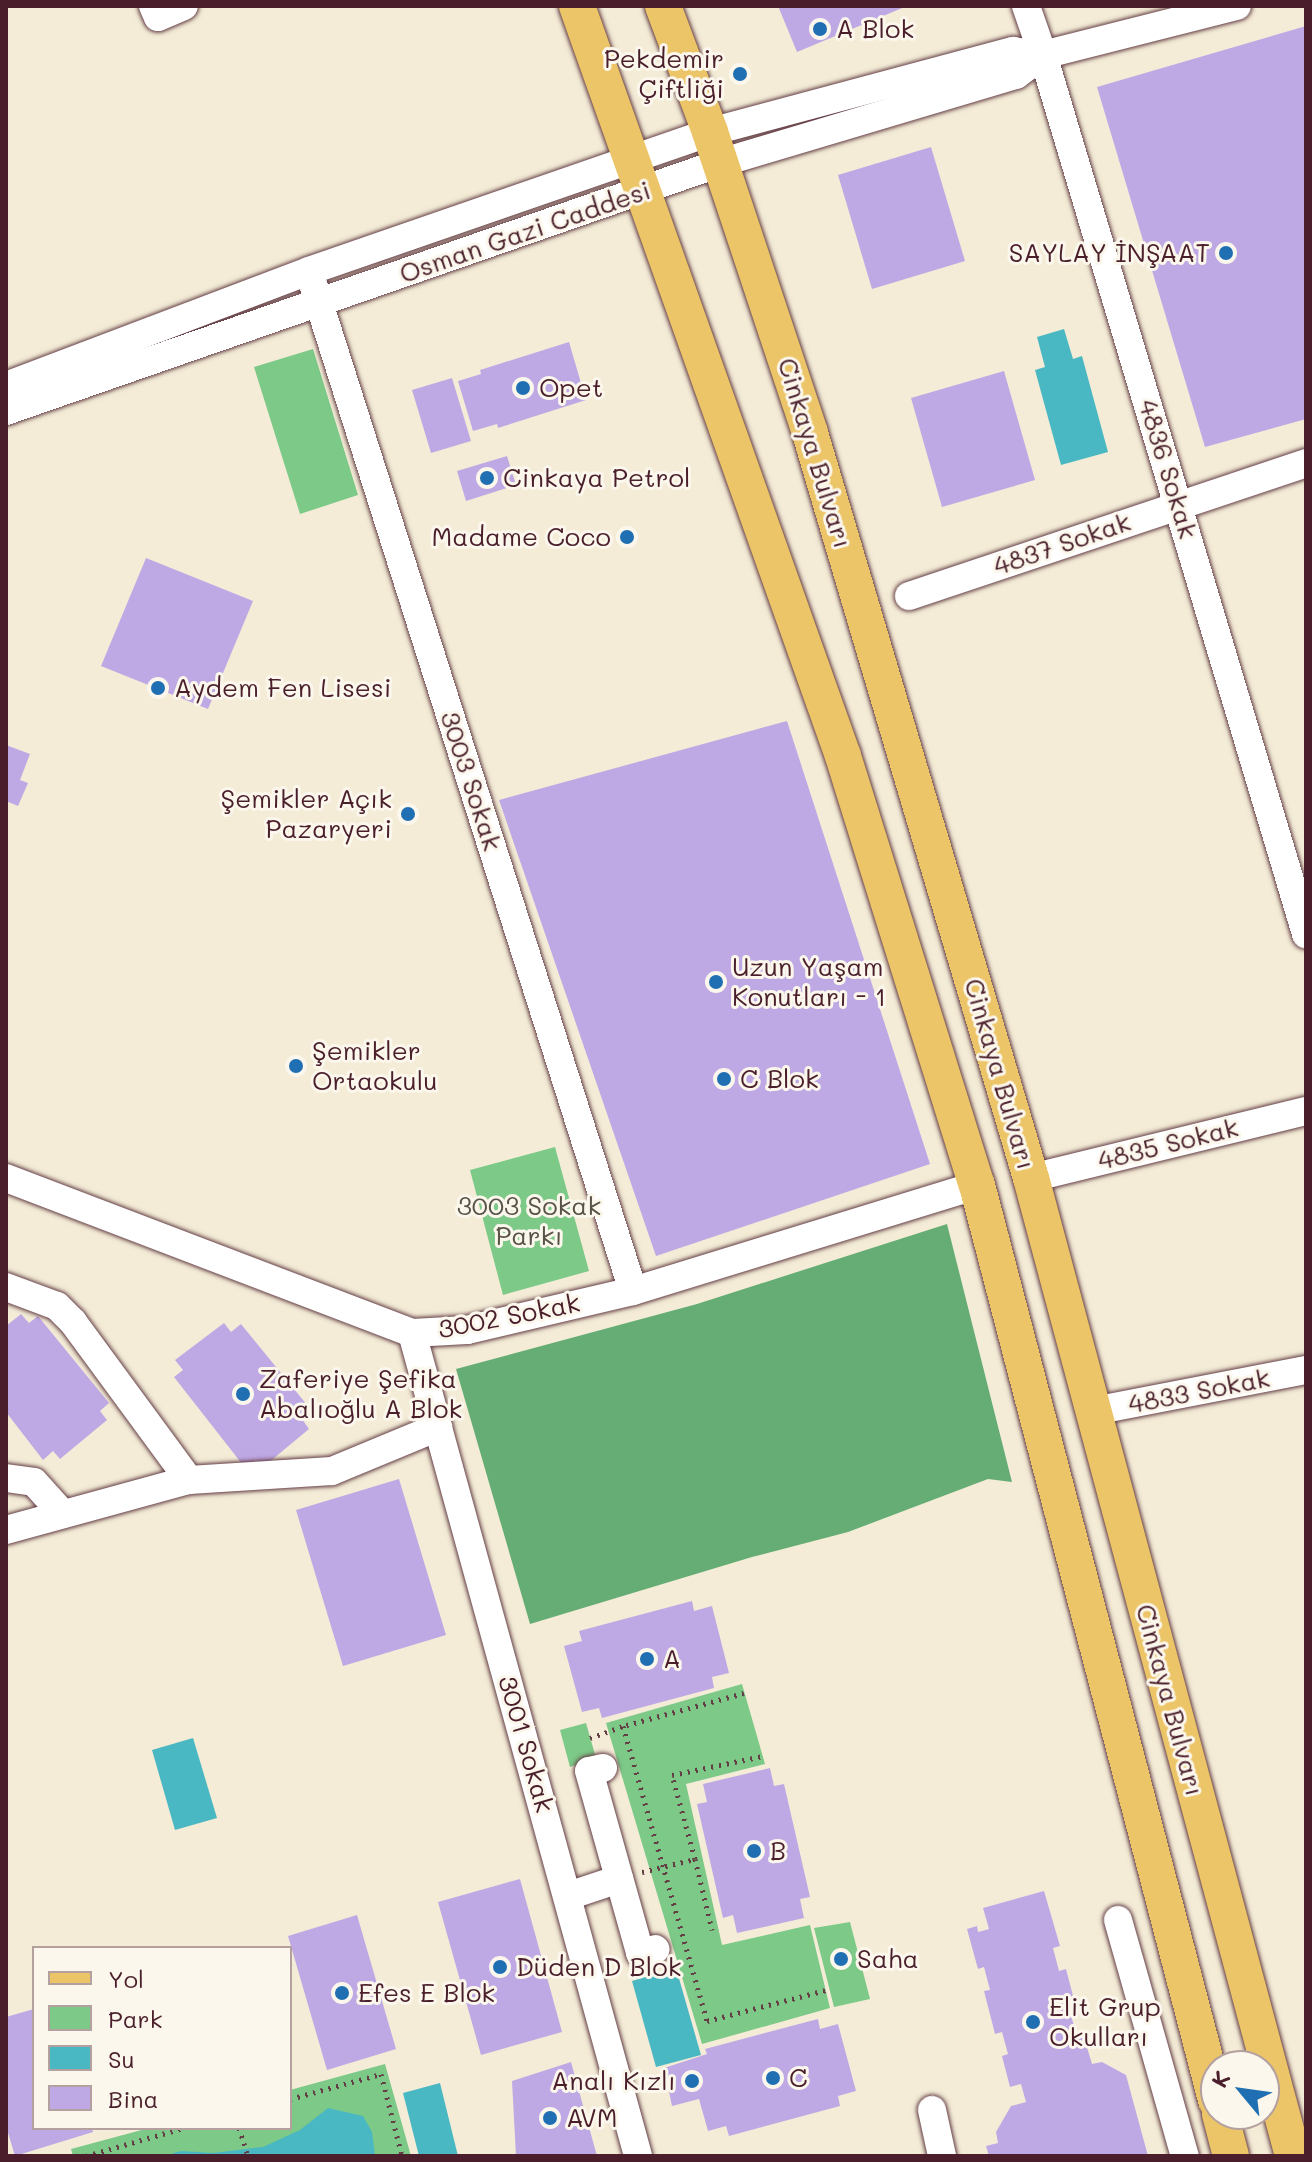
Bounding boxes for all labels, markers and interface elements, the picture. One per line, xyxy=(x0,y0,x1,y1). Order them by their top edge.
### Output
place label: A Blok xyxy=(836,13,914,45)
marker: A Blok xyxy=(811,20,829,38)
place label: Pekdemir Çiftliği xyxy=(604,43,724,104)
marker: Pekdemir Çiftliği xyxy=(731,65,749,83)
street label: Osman Gazi Caddesi xyxy=(395,174,655,290)
place label: SAYLAY İNŞAAT xyxy=(1009,237,1210,269)
marker: SAYLAY İNŞAAT xyxy=(1217,244,1235,262)
street label: Cinkaya Bulvarı xyxy=(771,354,859,552)
place label: Opet xyxy=(539,372,603,404)
marker: Opet xyxy=(514,379,532,397)
street label: 4836 Sokak xyxy=(1132,396,1204,542)
place label: Cinkaya Petrol xyxy=(503,462,690,494)
marker: Cinkaya Petrol xyxy=(478,469,496,487)
street label: 4837 Sokak xyxy=(989,506,1135,582)
place label: Madame Coco xyxy=(432,521,611,553)
marker: Madame Coco xyxy=(618,528,636,546)
place label: Aydem Fen Lisesi xyxy=(174,672,391,704)
marker: Aydem Fen Lisesi xyxy=(149,679,167,697)
street label: 3003 Sokak xyxy=(434,707,508,855)
place label: Şemikler Açık Pazaryeri xyxy=(221,783,392,844)
marker: Şemikler Açık Pazaryeri xyxy=(399,805,417,823)
place label: Uzun Yaşam Konutları - 1 xyxy=(732,951,886,1012)
marker: Uzun Yaşam Konutları - 1 xyxy=(707,973,725,991)
street label: Cinkaya Bulvarı xyxy=(958,975,1042,1173)
place label: Şemikler Ortaokulu xyxy=(312,1035,437,1096)
marker: Şemikler Ortaokulu xyxy=(287,1057,305,1075)
place label: C Blok xyxy=(740,1063,819,1095)
marker: C Blok xyxy=(715,1070,733,1088)
street label: 4835 Sokak xyxy=(1095,1111,1241,1177)
park label: 3003 Sokak Parkı xyxy=(457,1190,601,1252)
street label: 3002 Sokak xyxy=(435,1287,583,1345)
street label: 4833 Sokak xyxy=(1126,1362,1272,1420)
place label: Zaferiye Şefika Abalıoğlu A Blok xyxy=(259,1363,462,1424)
marker: Zaferiye Şefika Abalıoğlu A Blok xyxy=(234,1385,252,1403)
street label: Cinkaya Bulvarı xyxy=(1129,1601,1211,1799)
place label: A xyxy=(663,1643,681,1675)
marker: A xyxy=(638,1650,656,1668)
street label: 3001 Sokak xyxy=(492,1672,560,1816)
place label: B xyxy=(770,1835,786,1867)
marker: B xyxy=(745,1842,763,1860)
place label: Saha xyxy=(857,1943,919,1975)
legend xyxy=(32,1946,292,2130)
marker: Saha xyxy=(832,1950,850,1968)
place label: Düden D Blok xyxy=(516,1951,681,1983)
marker: Düden D Blok xyxy=(491,1958,509,1976)
text: Yol xyxy=(108,1963,144,1994)
place label: Efes E Blok xyxy=(358,1977,495,2009)
marker: Efes E Blok xyxy=(333,1984,351,2002)
place label: Elit Grup Okulları xyxy=(1049,1991,1161,2052)
text: Park xyxy=(108,2003,162,2034)
marker: Elit Grup Okulları xyxy=(1024,2013,1042,2031)
text: Su xyxy=(108,2043,135,2074)
north arrow xyxy=(1200,2050,1280,2130)
place label: C xyxy=(789,2062,808,2094)
place label: Analı Kızlı xyxy=(551,2065,676,2097)
text: K xyxy=(1204,2066,1237,2092)
marker: C xyxy=(764,2069,782,2087)
marker: Analı Kızlı xyxy=(683,2072,701,2090)
text: Bina xyxy=(108,2083,159,2114)
place label: AVM xyxy=(566,2102,618,2134)
marker: AVM xyxy=(541,2109,559,2127)

